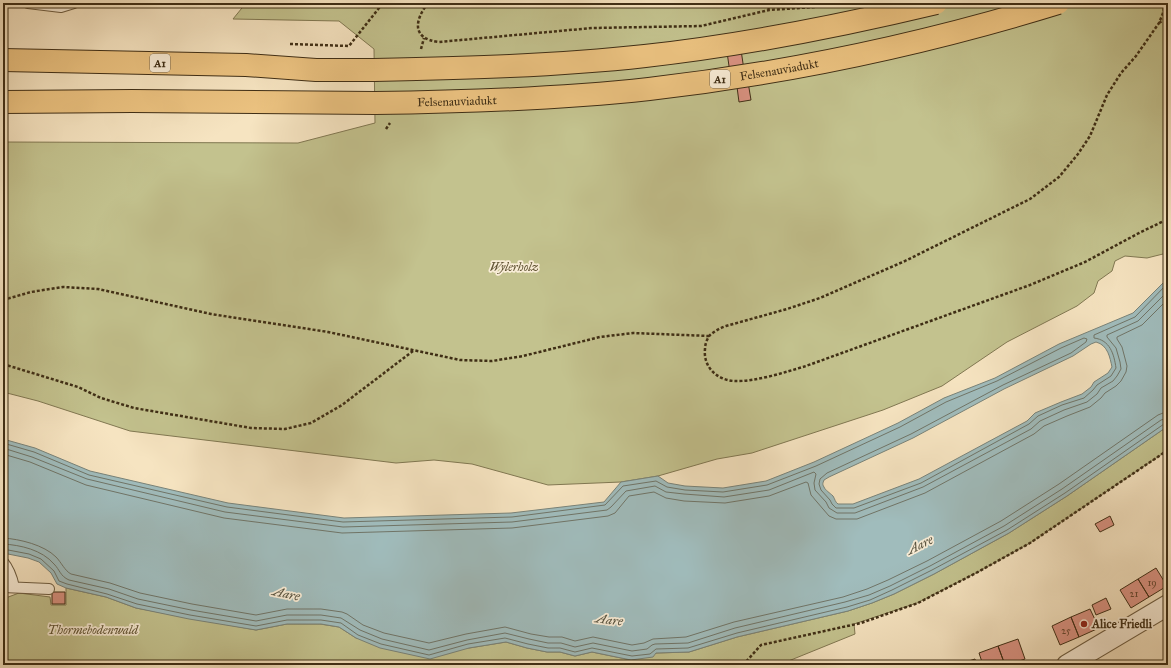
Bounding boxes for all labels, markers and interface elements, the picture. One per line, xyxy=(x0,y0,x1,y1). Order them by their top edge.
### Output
road number: A1 xyxy=(150,54,170,72)
street label: Felsenauviadukt xyxy=(739,56,820,84)
road number: A1 xyxy=(710,70,730,88)
street label: Felsenauviadukt xyxy=(417,93,498,109)
park label: Wylerholz xyxy=(490,260,538,274)
water label: Aare xyxy=(902,531,937,559)
house number: 19 xyxy=(1147,577,1157,589)
water label: Aare xyxy=(269,583,302,605)
house number: 21 xyxy=(1130,588,1138,600)
water label: Aare xyxy=(592,610,625,630)
place label: Alice Friedli xyxy=(1091,617,1153,631)
marker: Alice Friedli xyxy=(1079,619,1089,629)
park label: Thormebodenwald xyxy=(48,623,139,637)
house number: 25 xyxy=(1061,625,1071,637)

